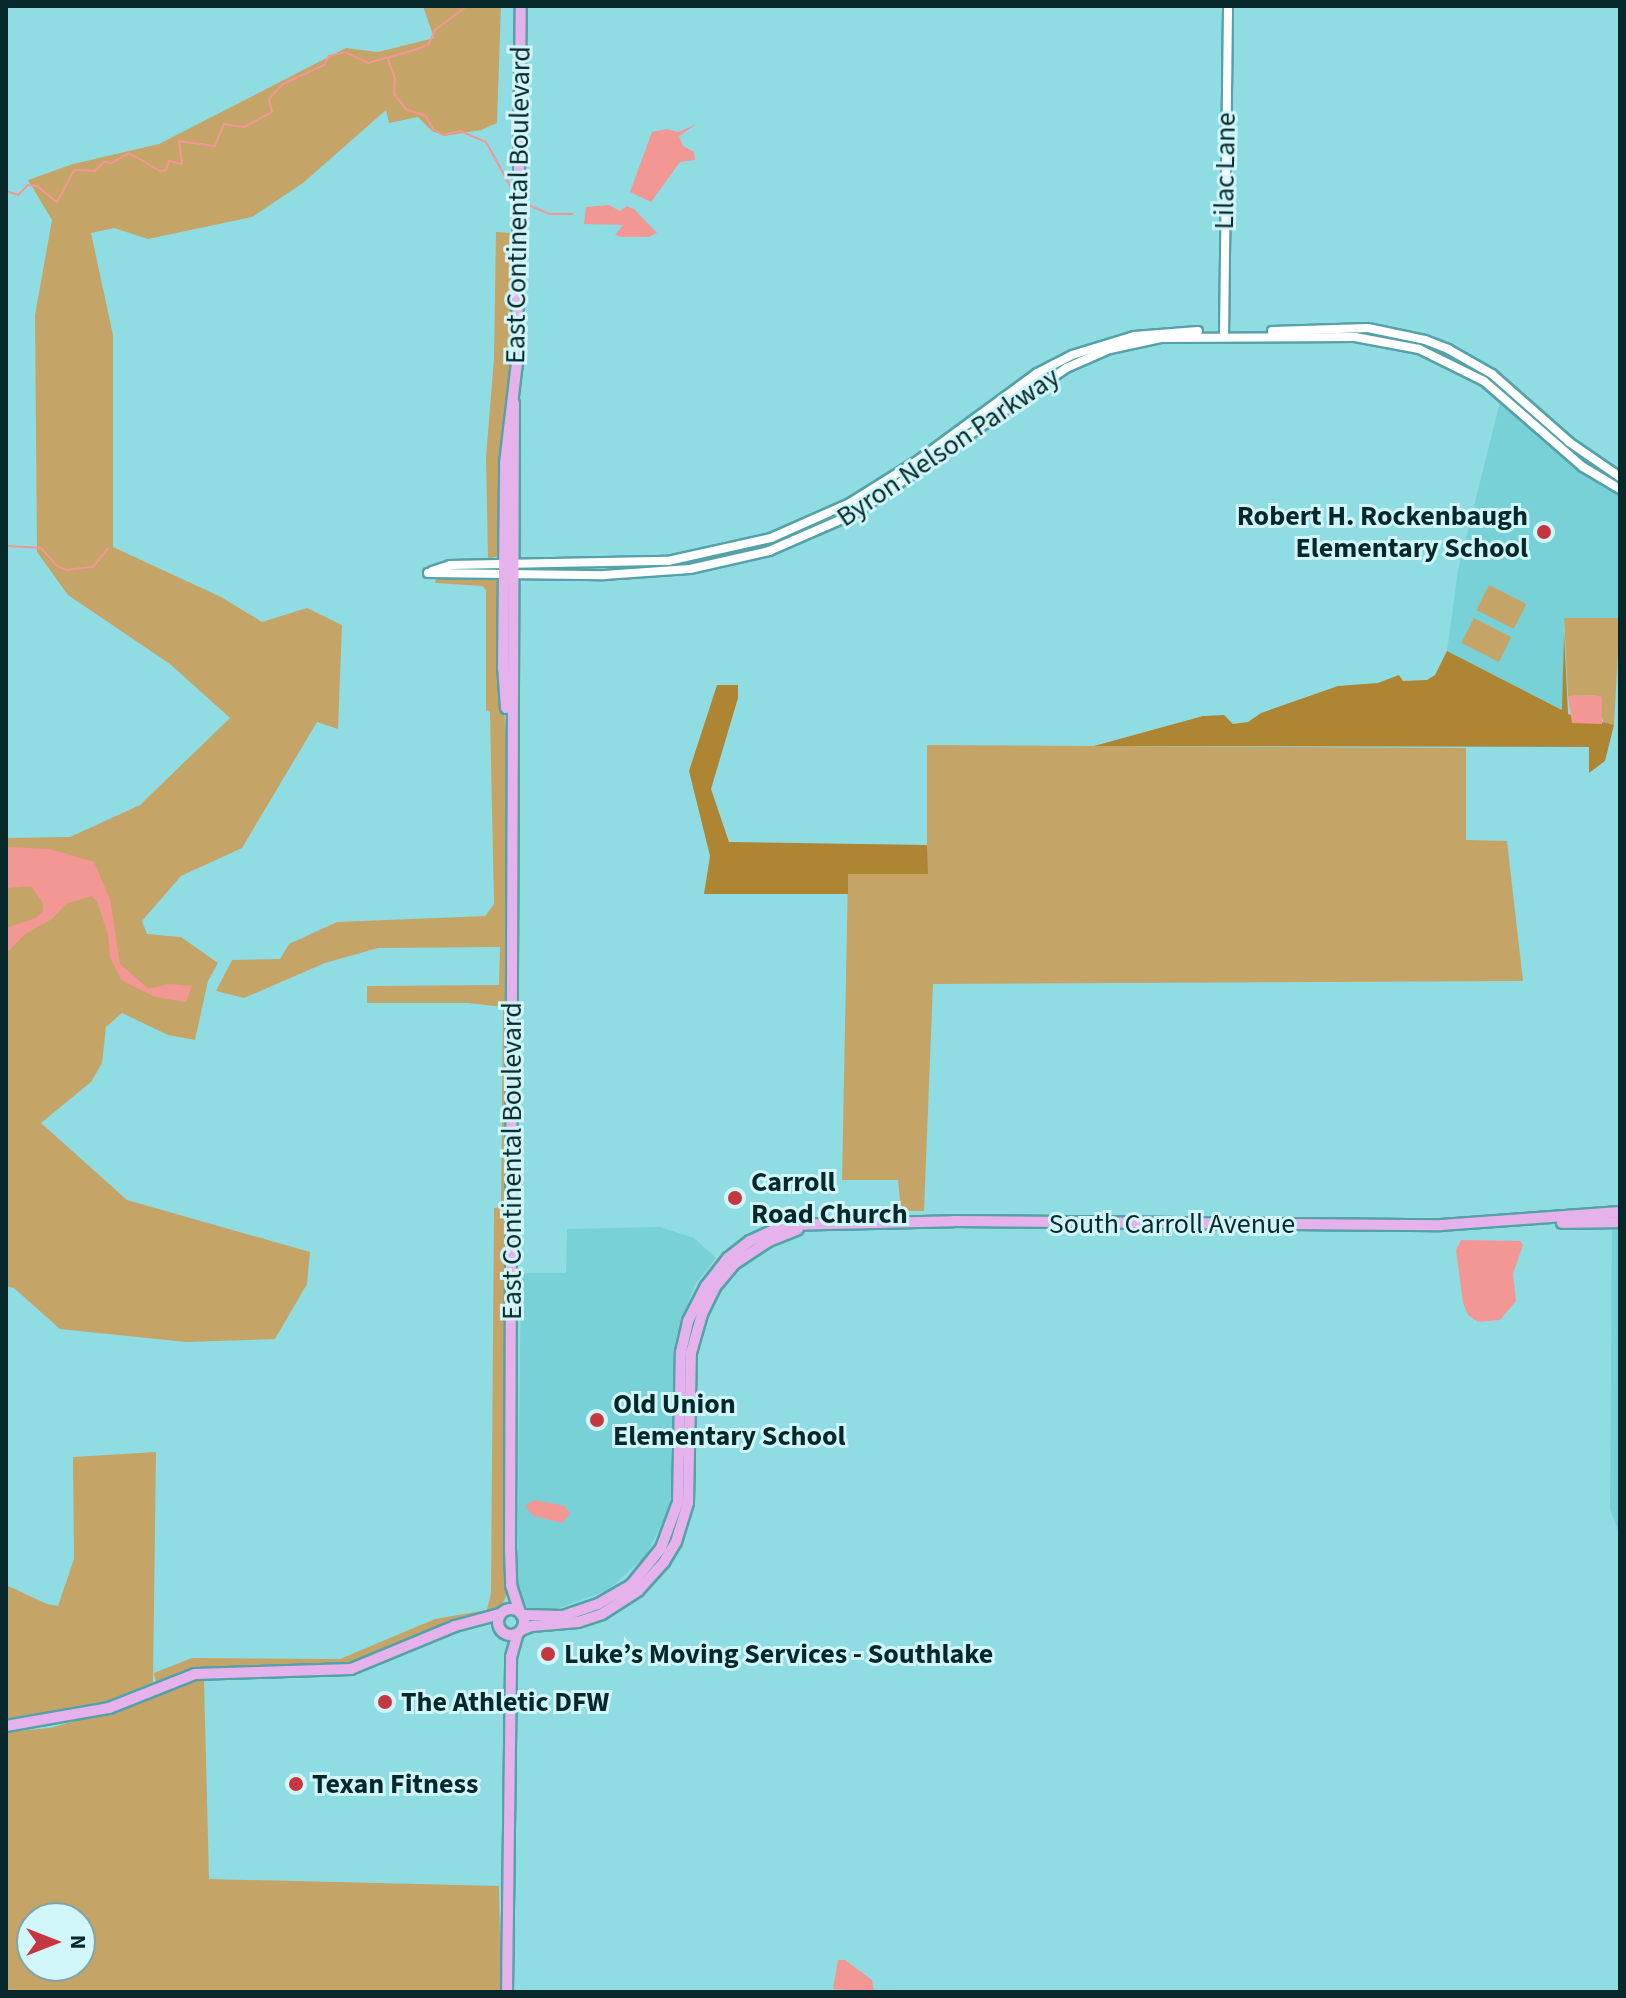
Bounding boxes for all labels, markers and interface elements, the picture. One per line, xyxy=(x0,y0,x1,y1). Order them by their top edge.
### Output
street label: East Continental Boulevard xyxy=(498,46,538,364)
street label: Lilac Lane xyxy=(1207,112,1243,230)
street label: Byron Nelson Parkway xyxy=(830,360,1066,534)
place label: Robert H. Rockenbaugh Elementary School xyxy=(1237,499,1528,565)
marker: Robert H. Rockenbaugh Elementary School xyxy=(1535,523,1553,541)
street label: East Continental Boulevard xyxy=(495,1002,529,1320)
place label: Carroll Road Church xyxy=(751,1165,908,1231)
marker: Carroll Road Church xyxy=(726,1189,744,1207)
street label: South Carroll Avenue xyxy=(1049,1207,1295,1241)
place label: Old Union Elementary School xyxy=(613,1387,846,1453)
marker: Old Union Elementary School xyxy=(588,1411,606,1429)
place label: Luke’s Moving Services - Southlake xyxy=(564,1637,993,1671)
marker: Luke’s Moving Services - Southlake xyxy=(539,1645,557,1663)
place label: The Athletic DFW xyxy=(401,1685,609,1719)
marker: The Athletic DFW xyxy=(376,1693,394,1711)
place label: Texan Fitness xyxy=(312,1767,478,1801)
marker: Texan Fitness xyxy=(287,1775,305,1793)
north arrow xyxy=(16,1902,96,1982)
text: N xyxy=(62,1935,94,1949)

